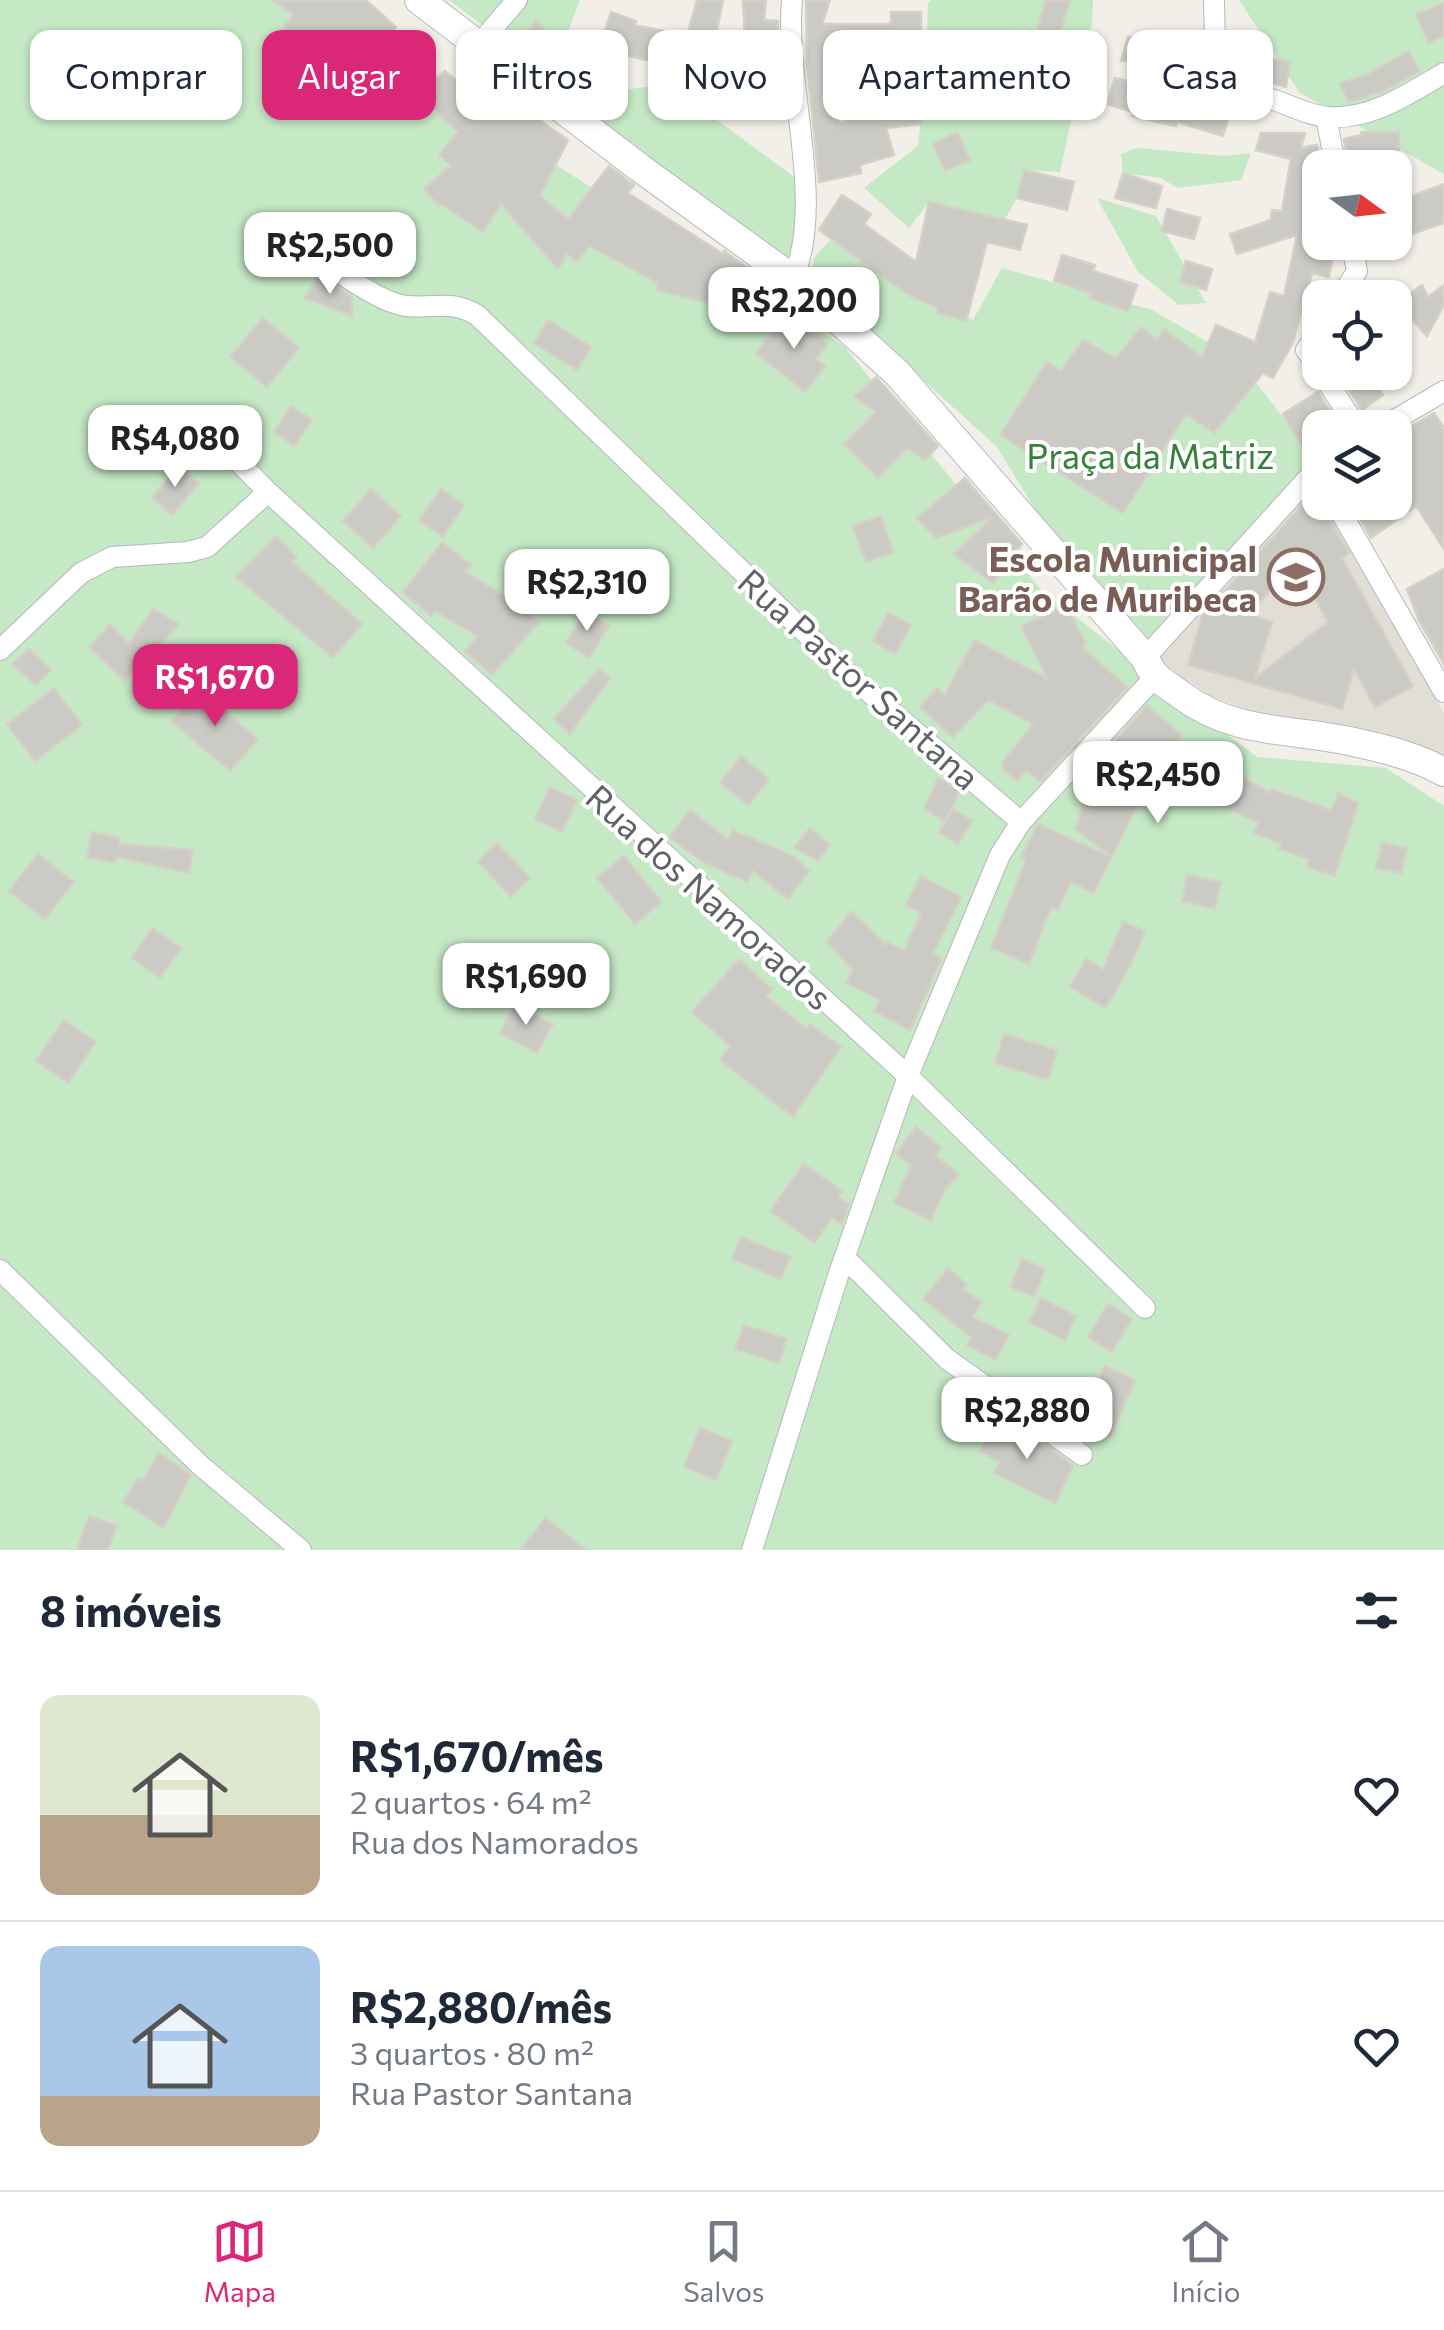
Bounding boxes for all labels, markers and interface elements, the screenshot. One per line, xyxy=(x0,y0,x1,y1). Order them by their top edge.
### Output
chip: Comprar xyxy=(30,30,242,120)
chip: Alugar xyxy=(262,30,436,120)
chip: Filtros xyxy=(456,30,628,120)
chip: Novo xyxy=(648,30,803,120)
chip: Apartamento xyxy=(823,30,1107,120)
chip: Casa xyxy=(1127,30,1273,120)
north arrow xyxy=(1302,150,1412,260)
map controls xyxy=(1302,150,1412,520)
pin: R$2,500 xyxy=(238,212,422,297)
text: R$2,500 xyxy=(266,224,394,264)
pin: R$2,200 xyxy=(702,267,886,352)
text: R$2,200 xyxy=(730,279,858,319)
button: locate xyxy=(1302,280,1412,390)
pin: R$4,080 xyxy=(83,405,267,490)
button: layers xyxy=(1302,410,1412,520)
text: R$4,080 xyxy=(110,417,240,457)
park label: Praça da Matriz xyxy=(1026,433,1274,476)
place label: Escola Municipal Barão de Muribeca xyxy=(958,536,1257,619)
school or university icon: Escola Municipal Barão de Muribeca xyxy=(1266,547,1326,607)
pin: R$2,310 xyxy=(495,549,679,634)
street label: Rua Pastor Santana xyxy=(731,558,989,798)
text: R$2,310 xyxy=(526,561,648,601)
pin: R$1,670 xyxy=(123,644,307,729)
text: R$1,670 xyxy=(155,656,275,696)
pin: R$2,450 xyxy=(1066,741,1250,826)
text: R$2,450 xyxy=(1095,753,1221,793)
street label: Rua dos Namorados xyxy=(578,774,842,1018)
pin: R$1,690 xyxy=(434,943,618,1028)
text: R$1,690 xyxy=(465,955,587,995)
pin: R$2,880 xyxy=(935,1377,1119,1462)
text: R$2,880 xyxy=(963,1389,1091,1429)
icon: filters xyxy=(1349,1583,1404,1638)
text: 8 imóveis xyxy=(40,1584,222,1636)
text: R$1,670/mês xyxy=(350,1729,604,1781)
icon: home xyxy=(120,1735,240,1855)
icon: heart xyxy=(1349,1768,1404,1823)
text: 2 quartos · 64 m² xyxy=(350,1781,592,1821)
text: Rua dos Namorados xyxy=(350,1821,639,1861)
text: R$2,880/mês xyxy=(350,1980,612,2032)
icon: home xyxy=(120,1986,240,2106)
icon: heart xyxy=(1349,2019,1404,2074)
text: 3 quartos · 80 m² xyxy=(350,2032,594,2072)
text: Rua Pastor Santana xyxy=(350,2072,633,2112)
tab: Mapa xyxy=(204,2214,276,2308)
tab: Salvos xyxy=(683,2214,764,2308)
tab: Início xyxy=(1172,2214,1240,2308)

